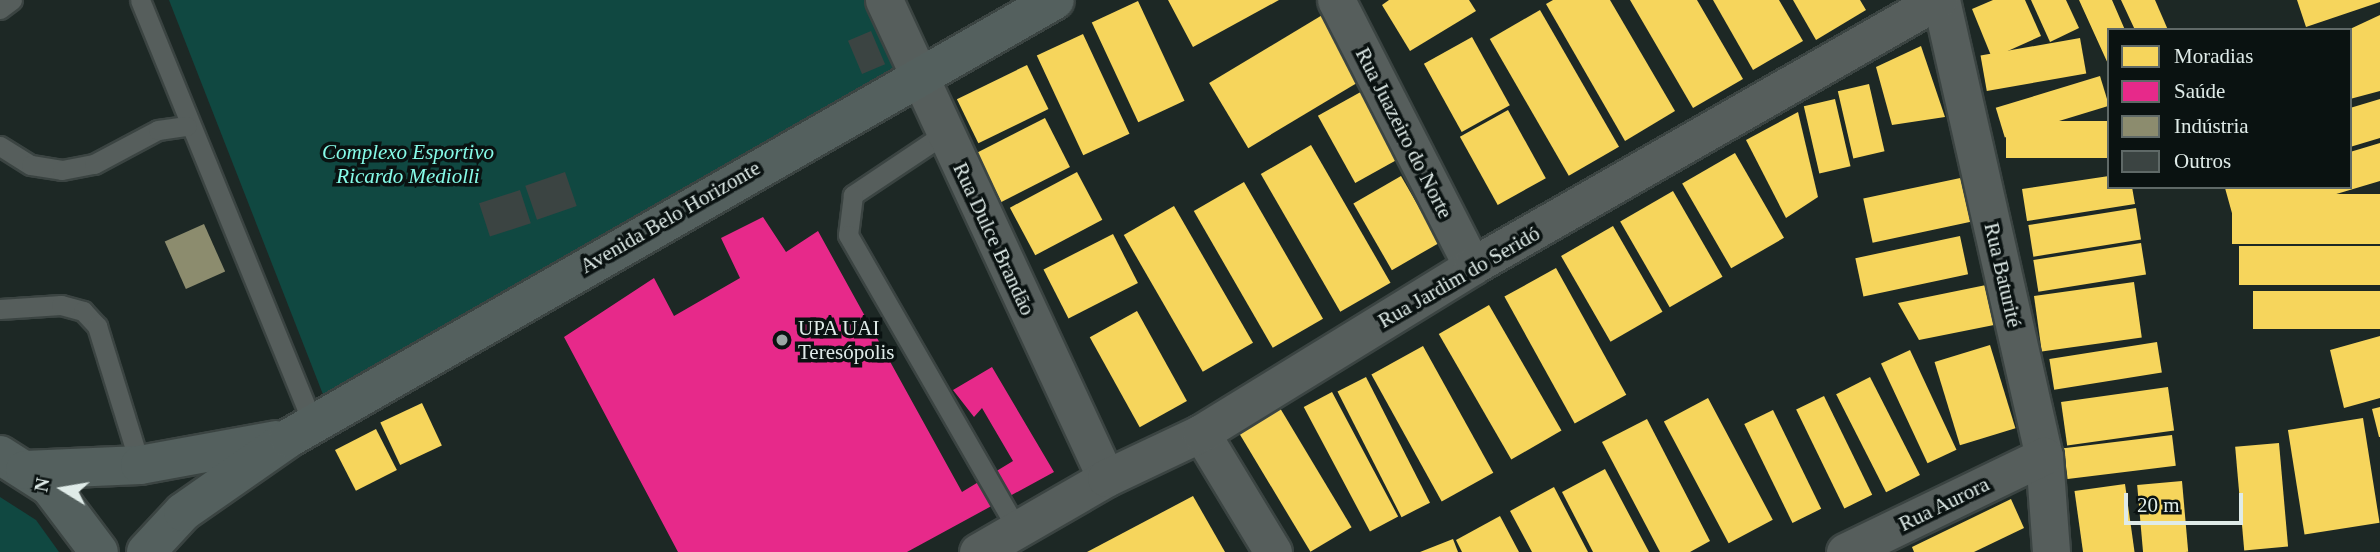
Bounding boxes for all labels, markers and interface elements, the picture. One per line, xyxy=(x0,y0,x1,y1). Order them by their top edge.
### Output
legend xyxy=(2107,28,2352,189)
street label: Rua Juazeiro do Norte xyxy=(1350,43,1458,223)
text: Moradias xyxy=(2174,44,2253,68)
text: Saúde xyxy=(2174,79,2225,103)
text: Indústria xyxy=(2174,114,2249,138)
park label: Complexo Esportivo Ricardo Mediolli xyxy=(322,139,494,189)
text: Outros xyxy=(2174,149,2231,173)
street label: Avenida Belo Horizonte xyxy=(575,155,765,279)
street label: Rua Dulce Brandão xyxy=(948,159,1040,319)
street label: Rua Jardim do Seridó xyxy=(1374,220,1544,334)
street label: Rua Baturité xyxy=(1979,220,2027,330)
place label: UPA UAI Teresópolis xyxy=(798,315,895,365)
marker: UPA UAI Teresópolis xyxy=(772,330,792,350)
north arrow xyxy=(28,454,98,524)
street label: Rua Aurora xyxy=(1894,471,1994,537)
text: N xyxy=(30,476,54,494)
scale bar xyxy=(2128,478,2247,522)
text: 20 m xyxy=(2137,493,2180,517)

